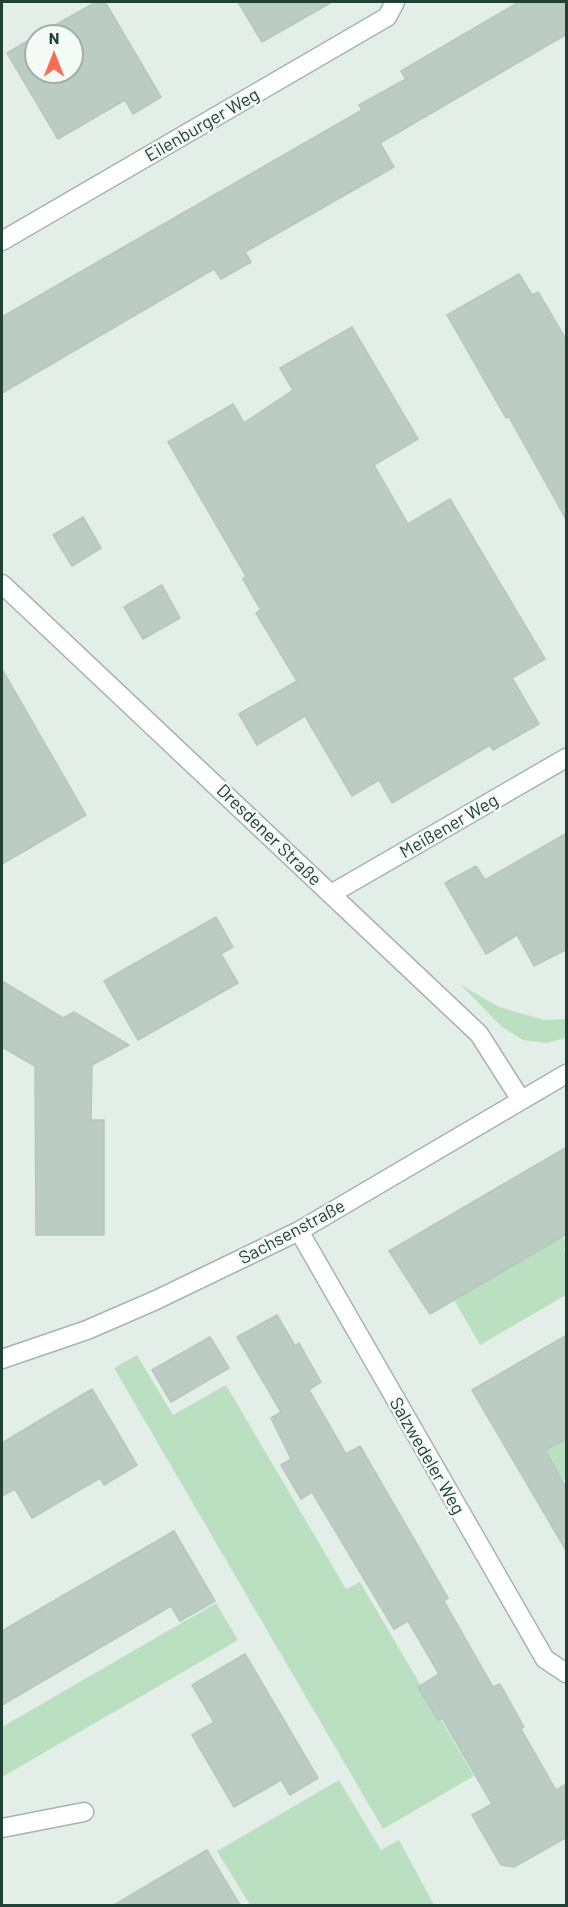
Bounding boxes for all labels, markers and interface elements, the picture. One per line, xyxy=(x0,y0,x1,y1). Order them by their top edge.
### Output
north arrow xyxy=(24,24,84,84)
text: N xyxy=(49,28,59,47)
street label: Eilenburger Weg xyxy=(141,84,263,166)
street label: Dresdener Straße xyxy=(212,780,326,890)
street label: Meißener Weg xyxy=(396,789,502,863)
street label: Sachsenstraße xyxy=(235,1195,349,1269)
street label: Salzwedeler Weg xyxy=(385,1394,469,1518)

